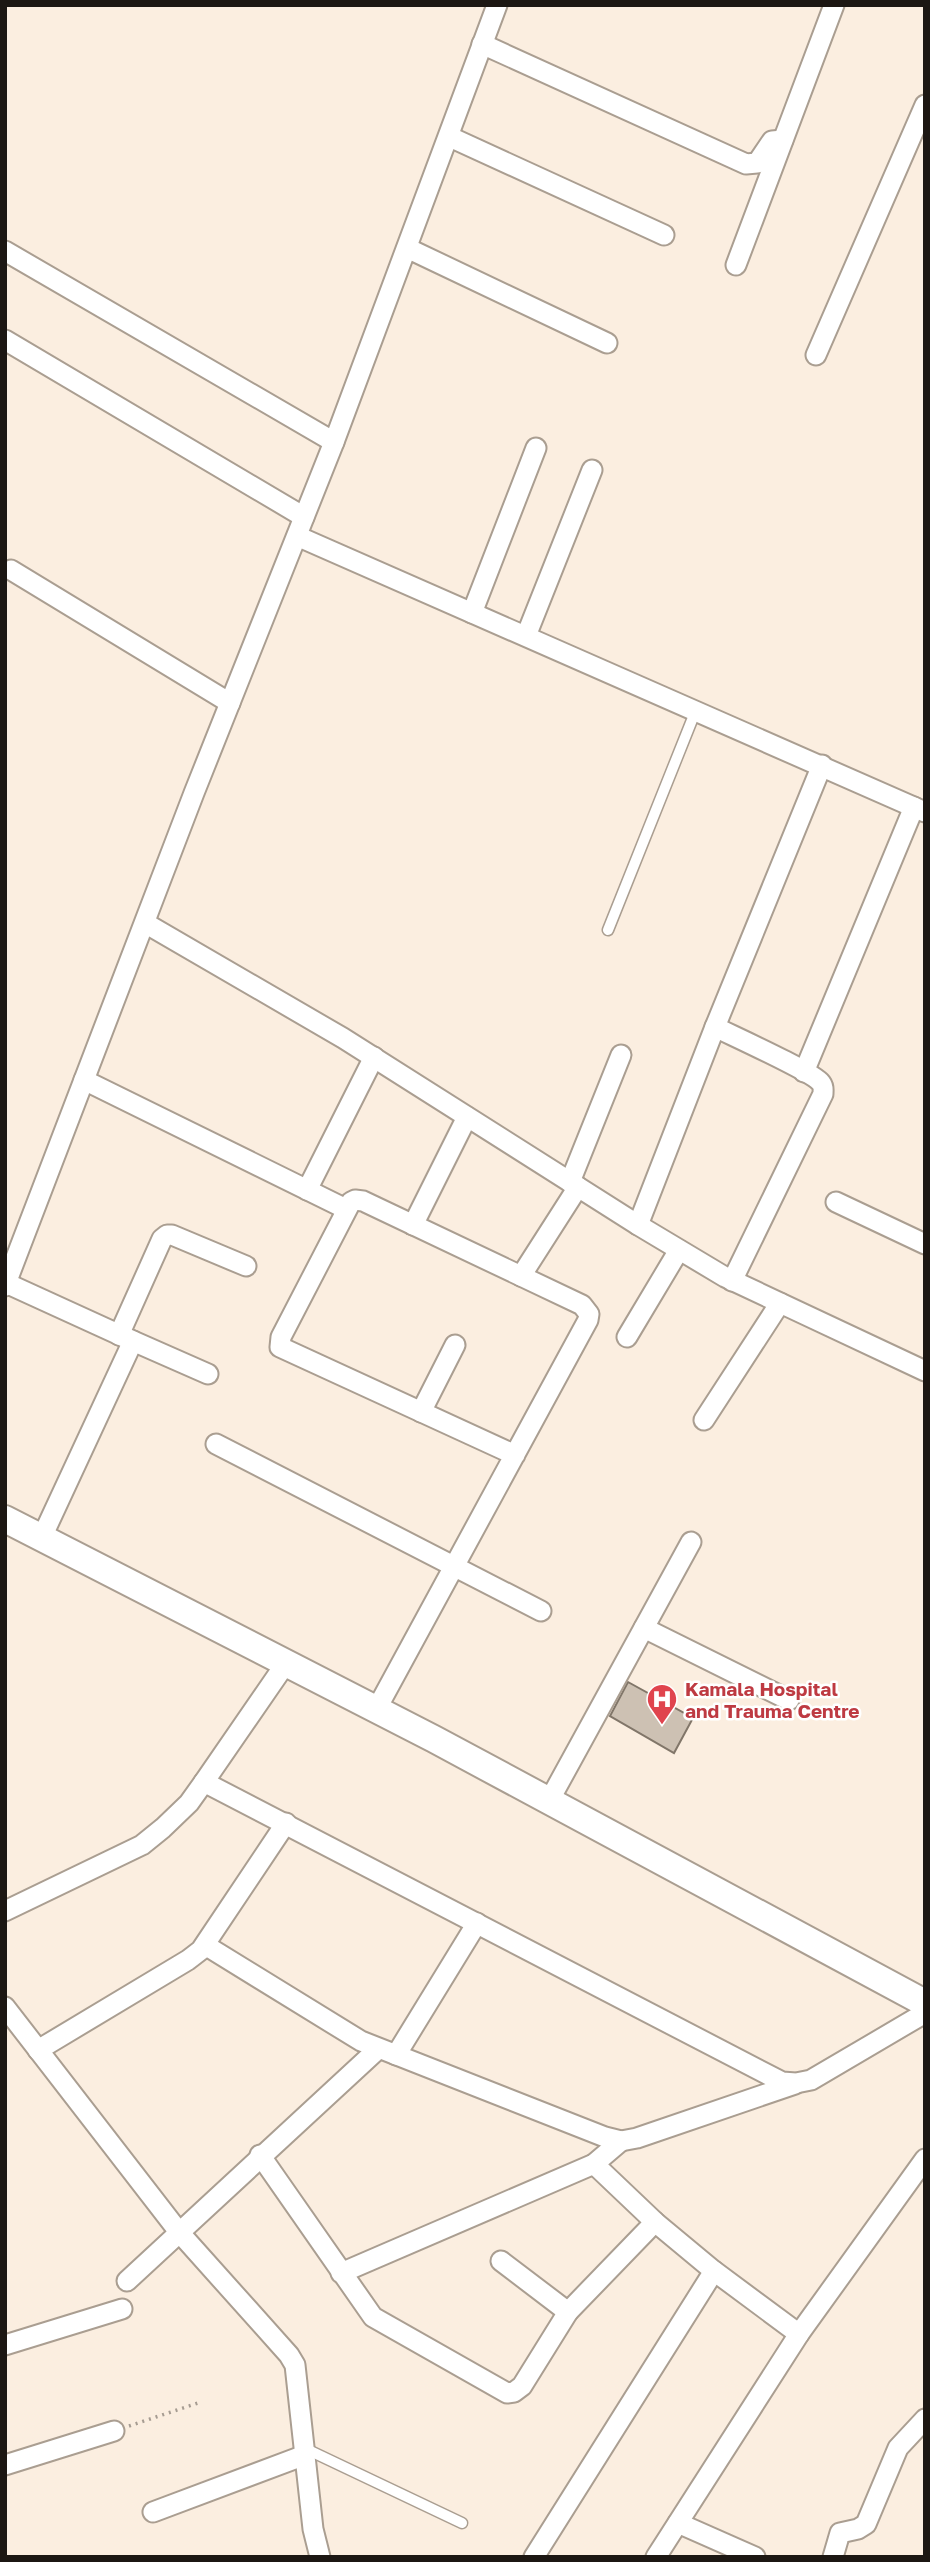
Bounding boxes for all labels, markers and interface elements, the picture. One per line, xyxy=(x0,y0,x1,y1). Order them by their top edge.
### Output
place label: Kamala Hospital and Trauma Centre xyxy=(685,1677,860,1722)
hospital icon: Kamala Hospital and Trauma Centre xyxy=(645,1682,679,1726)

